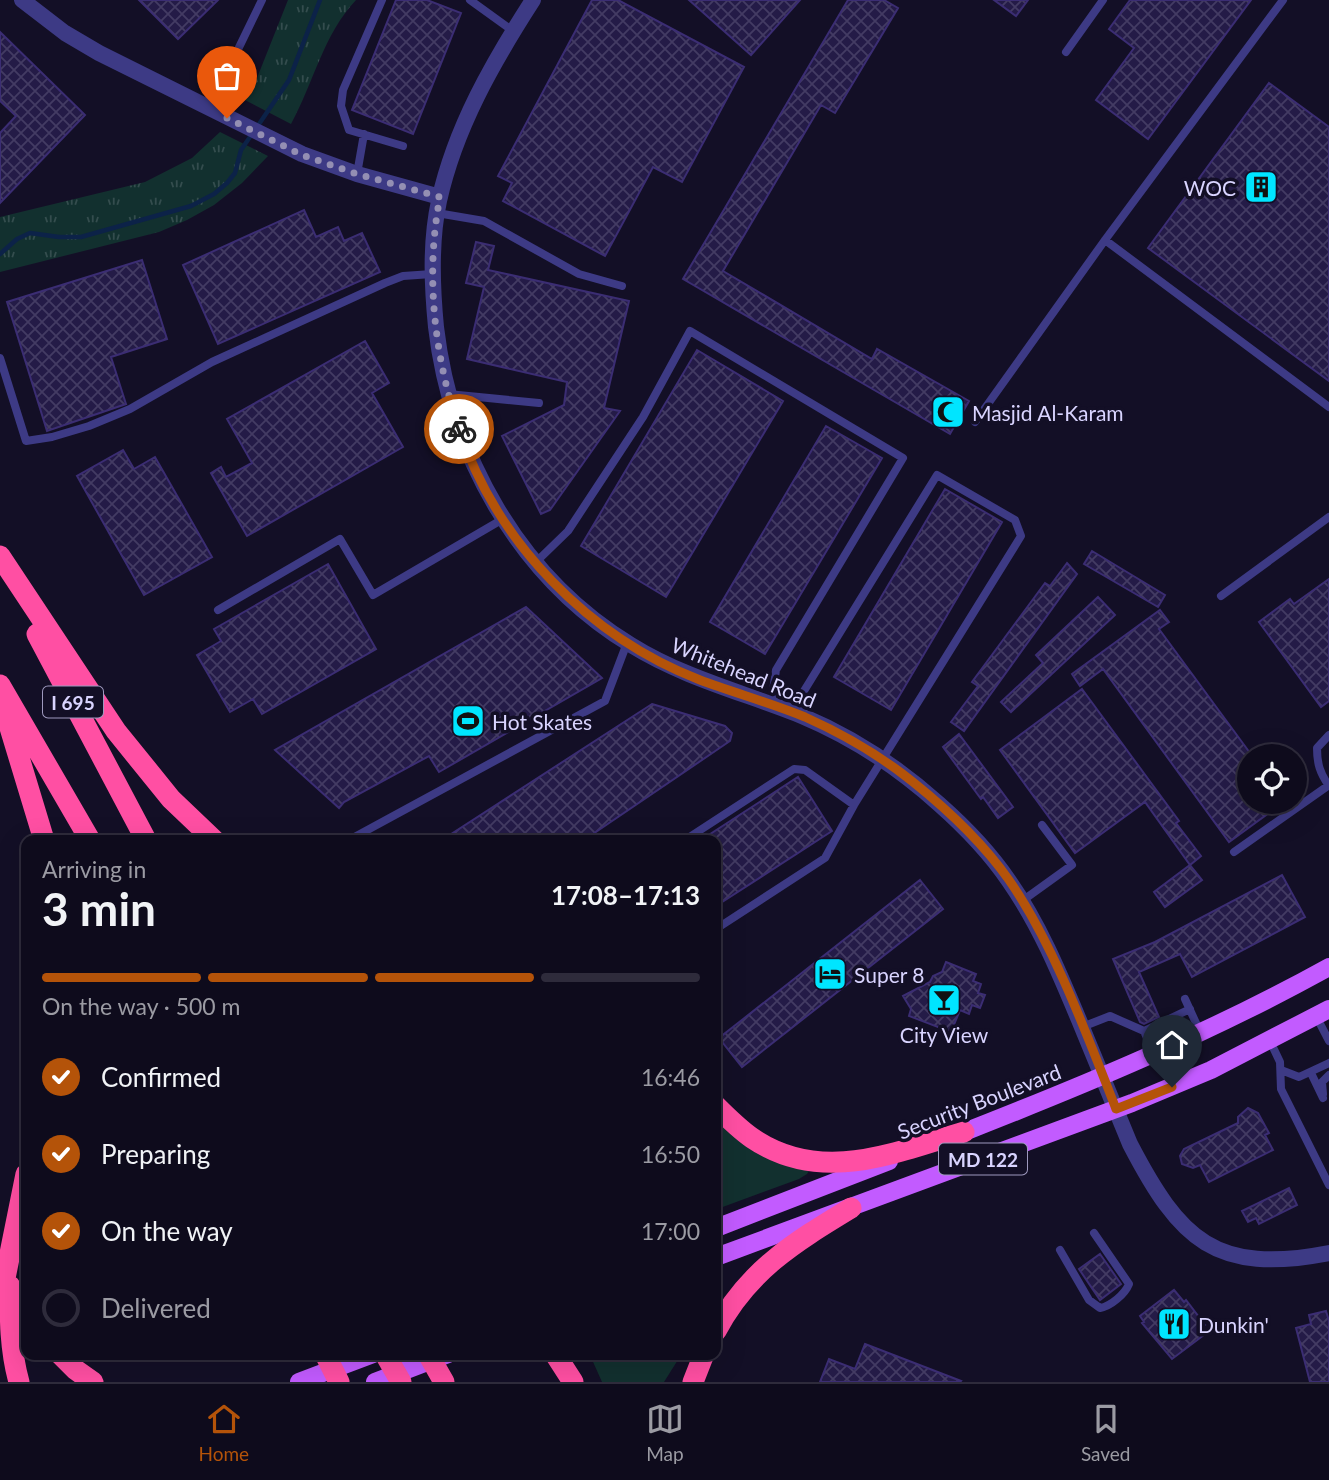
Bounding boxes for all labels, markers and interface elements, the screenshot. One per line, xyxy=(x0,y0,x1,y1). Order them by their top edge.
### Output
pin xyxy=(197,46,257,118)
icon: bag xyxy=(208,57,246,95)
building icon: WOC xyxy=(1242,168,1280,206)
place label: WOC xyxy=(1184,175,1236,200)
mosque icon: Masjid Al-Karam xyxy=(929,393,967,431)
courier xyxy=(424,394,494,464)
place label: Masjid Al-Karam xyxy=(972,400,1124,425)
icon: bike xyxy=(440,410,478,448)
street label: Whitehead Road xyxy=(668,632,820,712)
road number: I 695 xyxy=(43,687,103,718)
sports icon: Hot Skates xyxy=(449,702,487,740)
place label: Hot Skates xyxy=(492,709,592,734)
map controls xyxy=(1237,744,1307,814)
button: locate xyxy=(1237,744,1307,814)
text: Arriving in xyxy=(42,855,146,883)
text: 17:08–17:13 xyxy=(551,879,700,911)
text: 3 min xyxy=(42,881,156,936)
hotel icon: Super 8 xyxy=(811,955,849,993)
place label: Super 8 xyxy=(854,962,925,987)
bar icon: City View xyxy=(925,981,963,1019)
text: On the way · 500 m xyxy=(42,992,241,1020)
pin xyxy=(1142,1015,1202,1087)
place label: City View xyxy=(900,1022,989,1047)
icon: home xyxy=(1153,1026,1191,1064)
icon: check xyxy=(42,1058,80,1096)
street label: Security Boulevard xyxy=(894,1058,1064,1144)
text: Confirmed xyxy=(101,1061,221,1093)
text: 16:46 xyxy=(641,1063,700,1091)
icon: check xyxy=(42,1135,80,1173)
text: Preparing xyxy=(101,1138,210,1170)
text: 16:50 xyxy=(641,1140,700,1168)
road number: MD 122 xyxy=(939,1144,1027,1175)
icon: check xyxy=(42,1212,80,1250)
text: On the way xyxy=(101,1215,233,1247)
text: 17:00 xyxy=(641,1217,700,1245)
text: Delivered xyxy=(101,1292,211,1324)
restaurant icon: Dunkin' xyxy=(1155,1305,1193,1343)
place label: Dunkin' xyxy=(1198,1312,1269,1337)
tab: Home xyxy=(198,1400,249,1465)
tab: Map xyxy=(646,1400,684,1465)
tab: Saved xyxy=(1081,1400,1131,1465)

